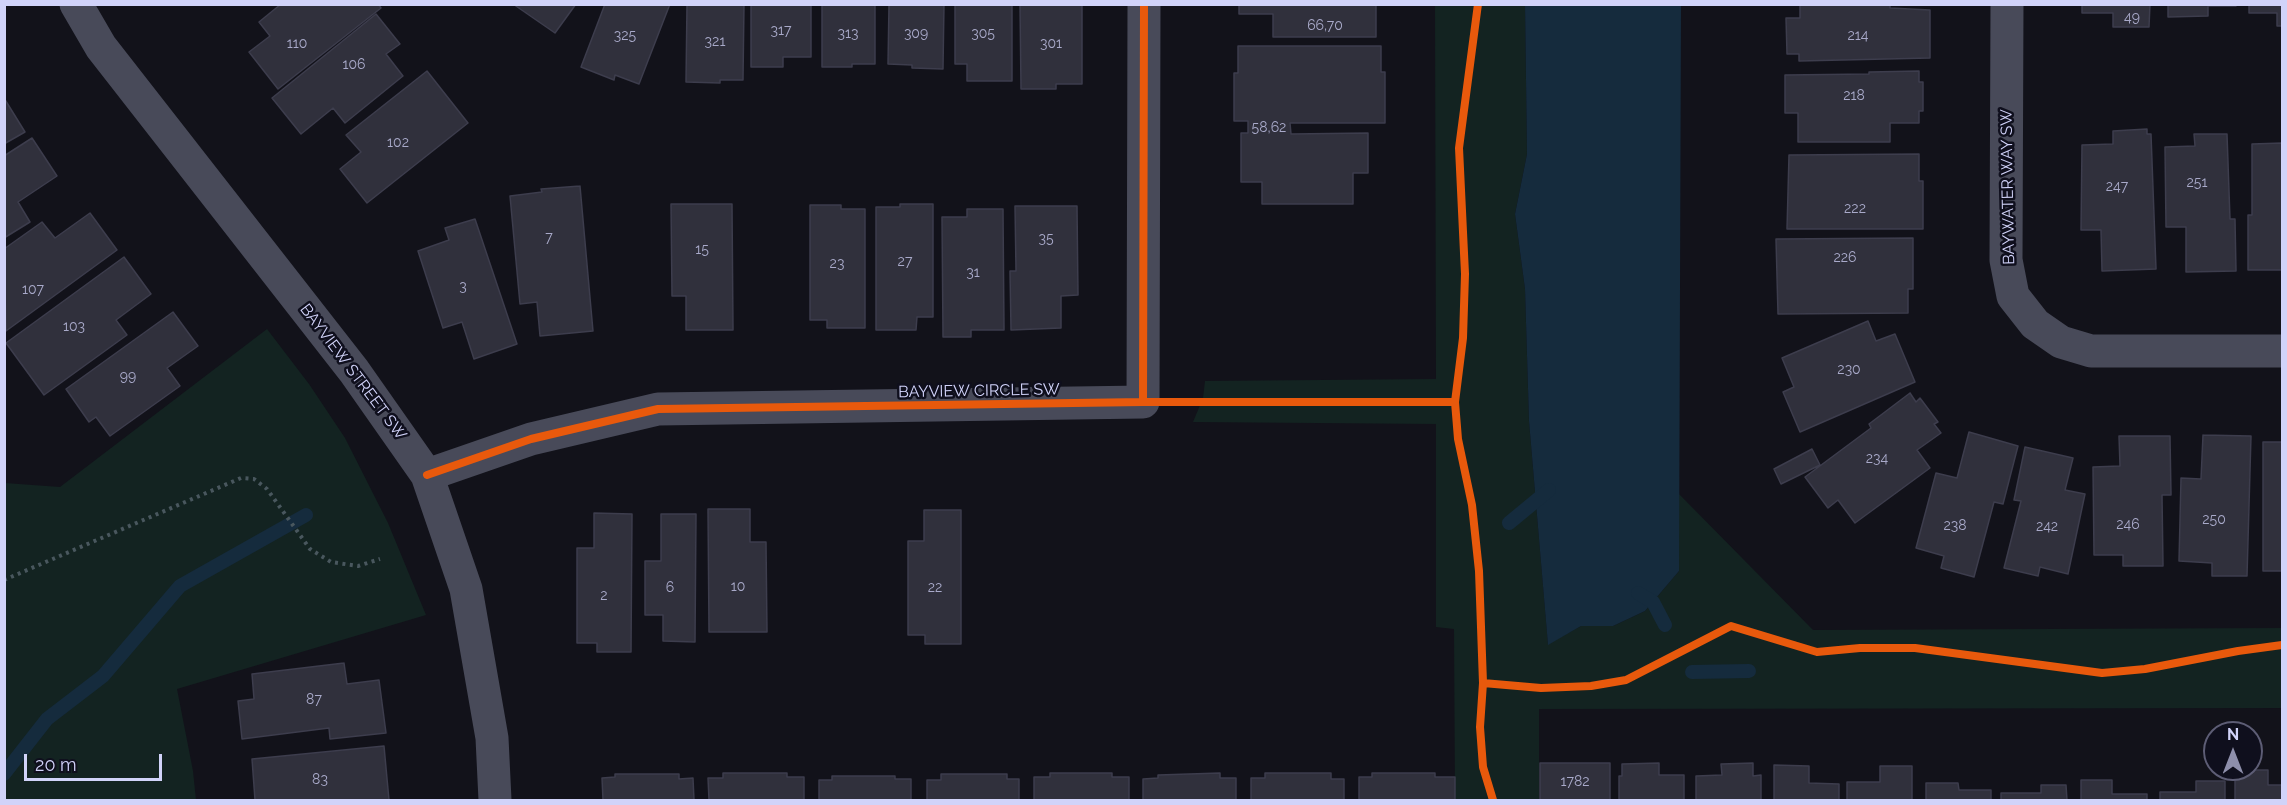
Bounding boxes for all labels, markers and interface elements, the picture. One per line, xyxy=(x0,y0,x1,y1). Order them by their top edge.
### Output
house number: 49 xyxy=(2124,10,2140,26)
house number: 66,70 xyxy=(1307,18,1343,34)
house number: 317 xyxy=(771,23,791,39)
house number: 313 xyxy=(838,26,858,42)
house number: 309 xyxy=(904,26,928,42)
house number: 305 xyxy=(971,26,995,42)
house number: 325 xyxy=(614,28,636,44)
house number: 214 xyxy=(1848,28,1868,44)
house number: 321 xyxy=(705,34,725,50)
house number: 110 xyxy=(287,36,307,52)
house number: 301 xyxy=(1040,36,1062,52)
house number: 106 xyxy=(342,57,366,73)
house number: 218 xyxy=(1843,88,1865,104)
street label: BAYWATER WAY SW xyxy=(1997,109,2019,265)
house number: 58,62 xyxy=(1252,120,1286,136)
house number: 102 xyxy=(387,135,409,151)
house number: 251 xyxy=(2187,175,2207,191)
house number: 247 xyxy=(2106,179,2128,195)
house number: 222 xyxy=(1844,201,1866,217)
house number: 7 xyxy=(545,230,553,246)
house number: 35 xyxy=(1038,231,1054,247)
house number: 15 xyxy=(695,242,709,258)
house number: 226 xyxy=(1833,250,1857,266)
house number: 27 xyxy=(898,254,912,270)
house number: 23 xyxy=(830,256,844,272)
house number: 31 xyxy=(966,265,980,281)
house number: 3 xyxy=(459,279,467,295)
house number: 107 xyxy=(22,282,44,298)
street label: BAYVIEW STREET SW xyxy=(296,300,410,444)
house number: 103 xyxy=(63,319,85,335)
house number: 230 xyxy=(1837,362,1861,378)
house number: 99 xyxy=(120,369,136,385)
street label: BAYVIEW CIRCLE SW xyxy=(898,380,1060,402)
house number: 234 xyxy=(1866,451,1888,467)
house number: 250 xyxy=(2202,512,2226,528)
house number: 246 xyxy=(2116,517,2140,533)
house number: 238 xyxy=(1943,518,1967,534)
house number: 242 xyxy=(2036,519,2058,535)
house number: 10 xyxy=(731,579,745,595)
house number: 6 xyxy=(666,580,674,596)
house number: 22 xyxy=(928,580,942,596)
house number: 2 xyxy=(600,588,608,604)
house number: 87 xyxy=(306,692,322,708)
north arrow xyxy=(2203,721,2263,781)
text: N xyxy=(2227,725,2239,744)
scale bar xyxy=(27,742,165,780)
text: 20 m xyxy=(35,754,77,775)
house number: 83 xyxy=(312,772,328,788)
house number: 1782 xyxy=(1560,774,1590,790)

